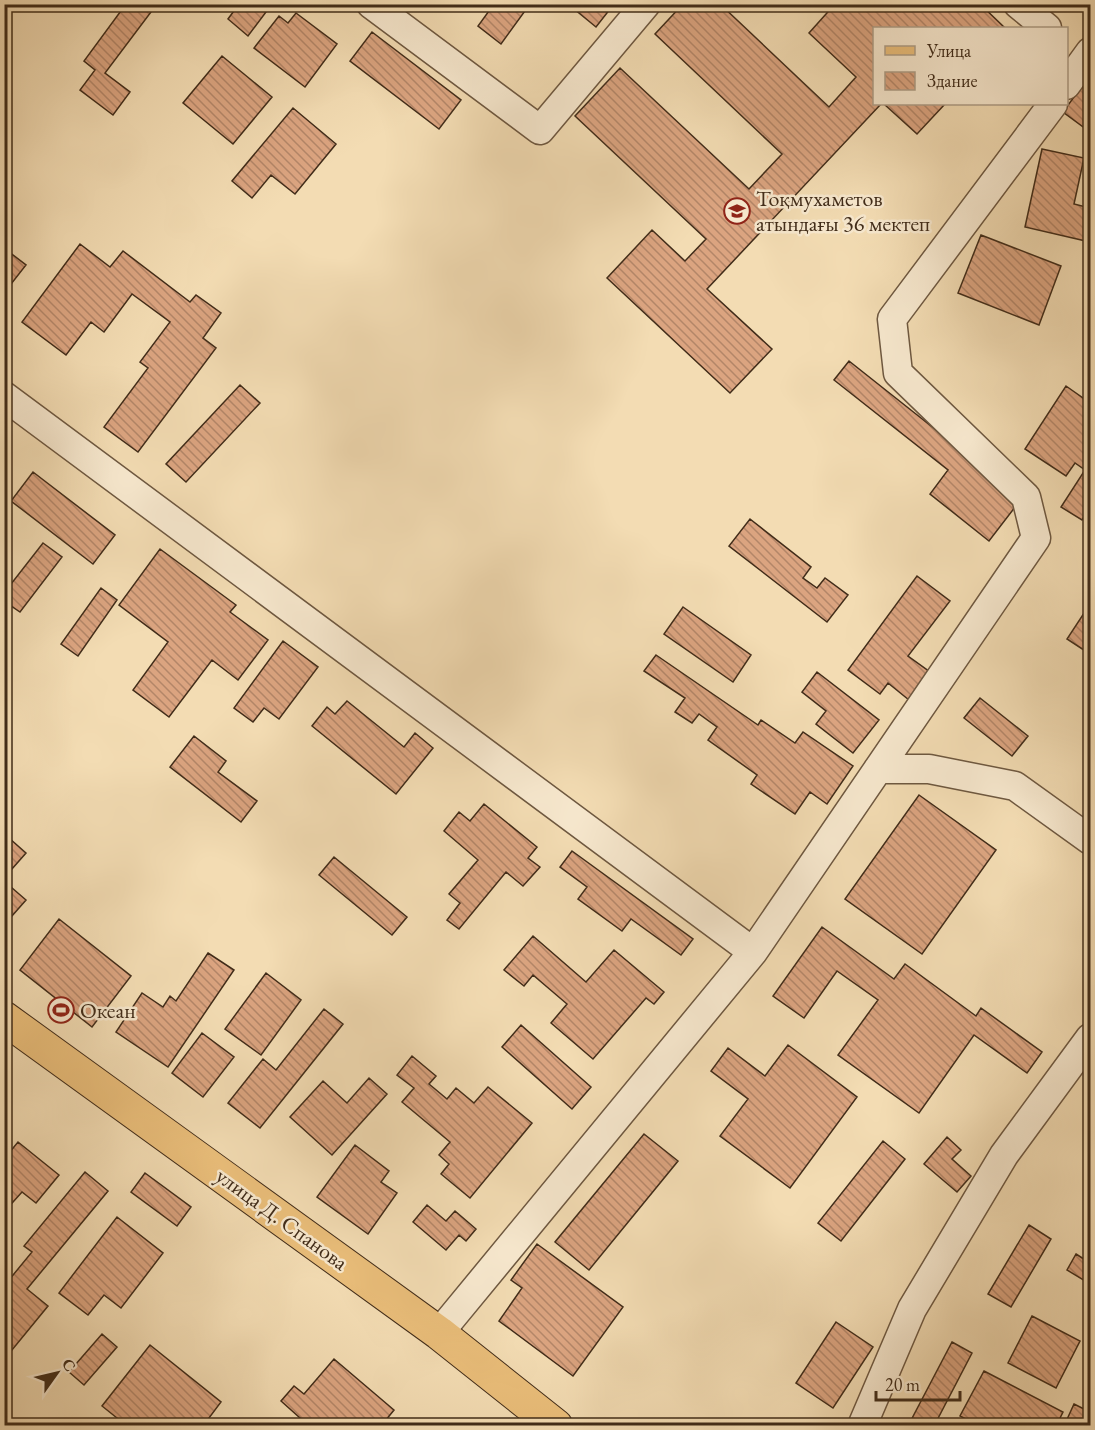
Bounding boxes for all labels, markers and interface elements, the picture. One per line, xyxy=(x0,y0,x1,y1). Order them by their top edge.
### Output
legend xyxy=(873,27,1068,105)
text: Улица xyxy=(926,39,972,62)
text: Здание xyxy=(927,69,977,92)
place label: Тоқмухаметов атындағы 36 мектеп xyxy=(756,184,930,238)
school or university icon: Тоқмухаметов атындағы 36 мектеп xyxy=(722,196,752,226)
sports icon: Океан xyxy=(46,995,76,1025)
place label: Океан xyxy=(80,996,136,1025)
street label: улица Д. Спанова xyxy=(210,1161,354,1277)
north arrow xyxy=(27,1343,87,1403)
text: С xyxy=(57,1354,81,1375)
scale bar xyxy=(876,1364,960,1402)
text: 20 m xyxy=(885,1373,920,1396)

